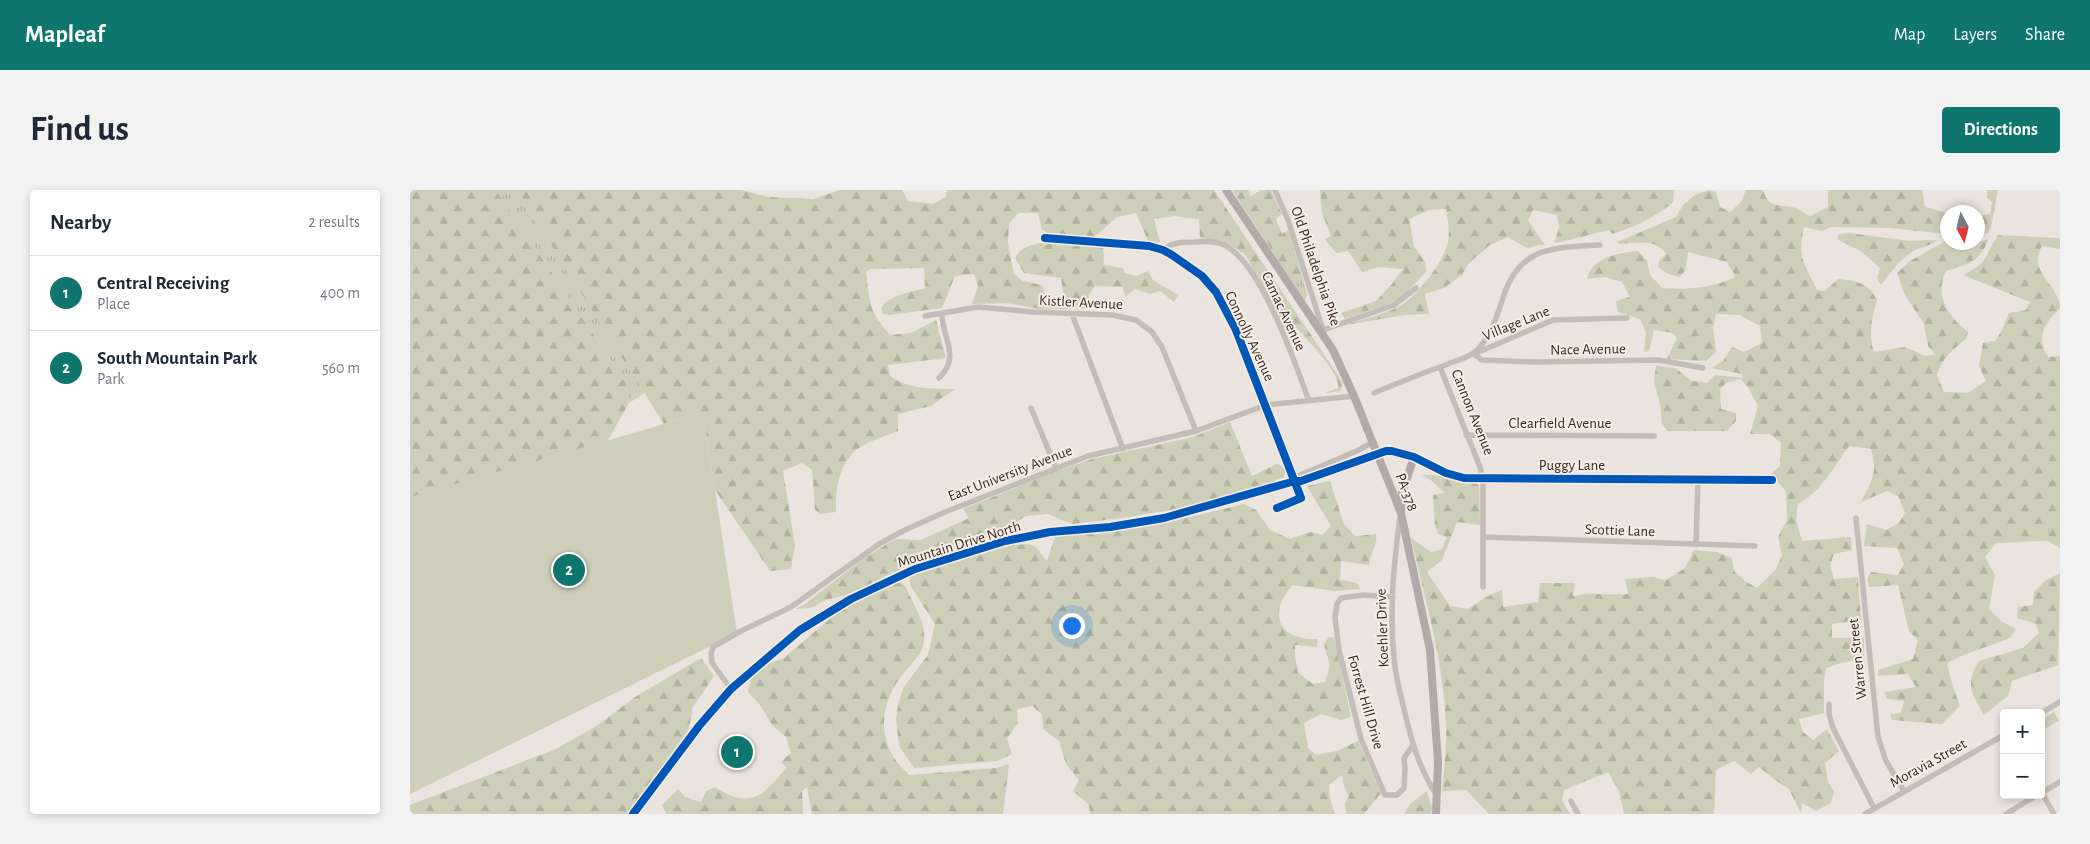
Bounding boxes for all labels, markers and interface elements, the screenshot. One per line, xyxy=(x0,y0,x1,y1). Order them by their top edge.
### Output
text: Mapleaf xyxy=(25,23,105,47)
text: Map xyxy=(1894,26,1925,44)
text: Layers xyxy=(1953,26,1997,44)
text: Share xyxy=(2025,26,2065,44)
button: Directions xyxy=(1942,107,2060,153)
text: Find us xyxy=(30,112,129,147)
street label: Old Philadelphia Pike xyxy=(1288,205,1343,328)
north arrow xyxy=(1940,205,1985,250)
text: Nearby xyxy=(50,212,111,233)
text: 2 results xyxy=(308,214,360,230)
street label: Camac Avenue xyxy=(1259,269,1308,353)
text: Central Receiving xyxy=(97,274,229,293)
text: 1 xyxy=(63,285,69,301)
text: 400 m xyxy=(320,285,360,301)
street label: Connolly Avenue xyxy=(1222,289,1277,384)
street label: Kistler Avenue xyxy=(1039,293,1123,312)
text: Place xyxy=(97,296,130,312)
street label: Village Lane xyxy=(1481,303,1552,344)
street label: Nace Avenue xyxy=(1550,341,1626,358)
text: South Mountain Park xyxy=(97,349,257,368)
text: 2 xyxy=(62,360,70,376)
text: 560 m xyxy=(322,360,360,376)
street label: Cannon Avenue xyxy=(1449,367,1497,457)
text: Park xyxy=(97,371,125,387)
street label: Clearfield Avenue xyxy=(1509,416,1612,431)
street label: East University Avenue xyxy=(946,443,1074,504)
street label: Puggy Lane xyxy=(1539,458,1605,473)
street label: PA-378 xyxy=(1393,471,1420,513)
street label: Mountain Drive North xyxy=(896,519,1023,570)
street label: Scottie Lane xyxy=(1585,522,1655,539)
pin: 2 xyxy=(553,551,585,589)
street label: Koehler Drive xyxy=(1374,588,1391,668)
your location xyxy=(1059,613,1085,639)
street label: Warren Street xyxy=(1846,617,1869,700)
street label: Forrest Hill Drive xyxy=(1345,653,1386,751)
map controls xyxy=(2000,709,2045,799)
button: + xyxy=(2000,709,2045,754)
pin: 1 xyxy=(721,733,753,771)
street label: Moravia Street xyxy=(1887,736,1969,791)
button: − xyxy=(2000,754,2045,799)

